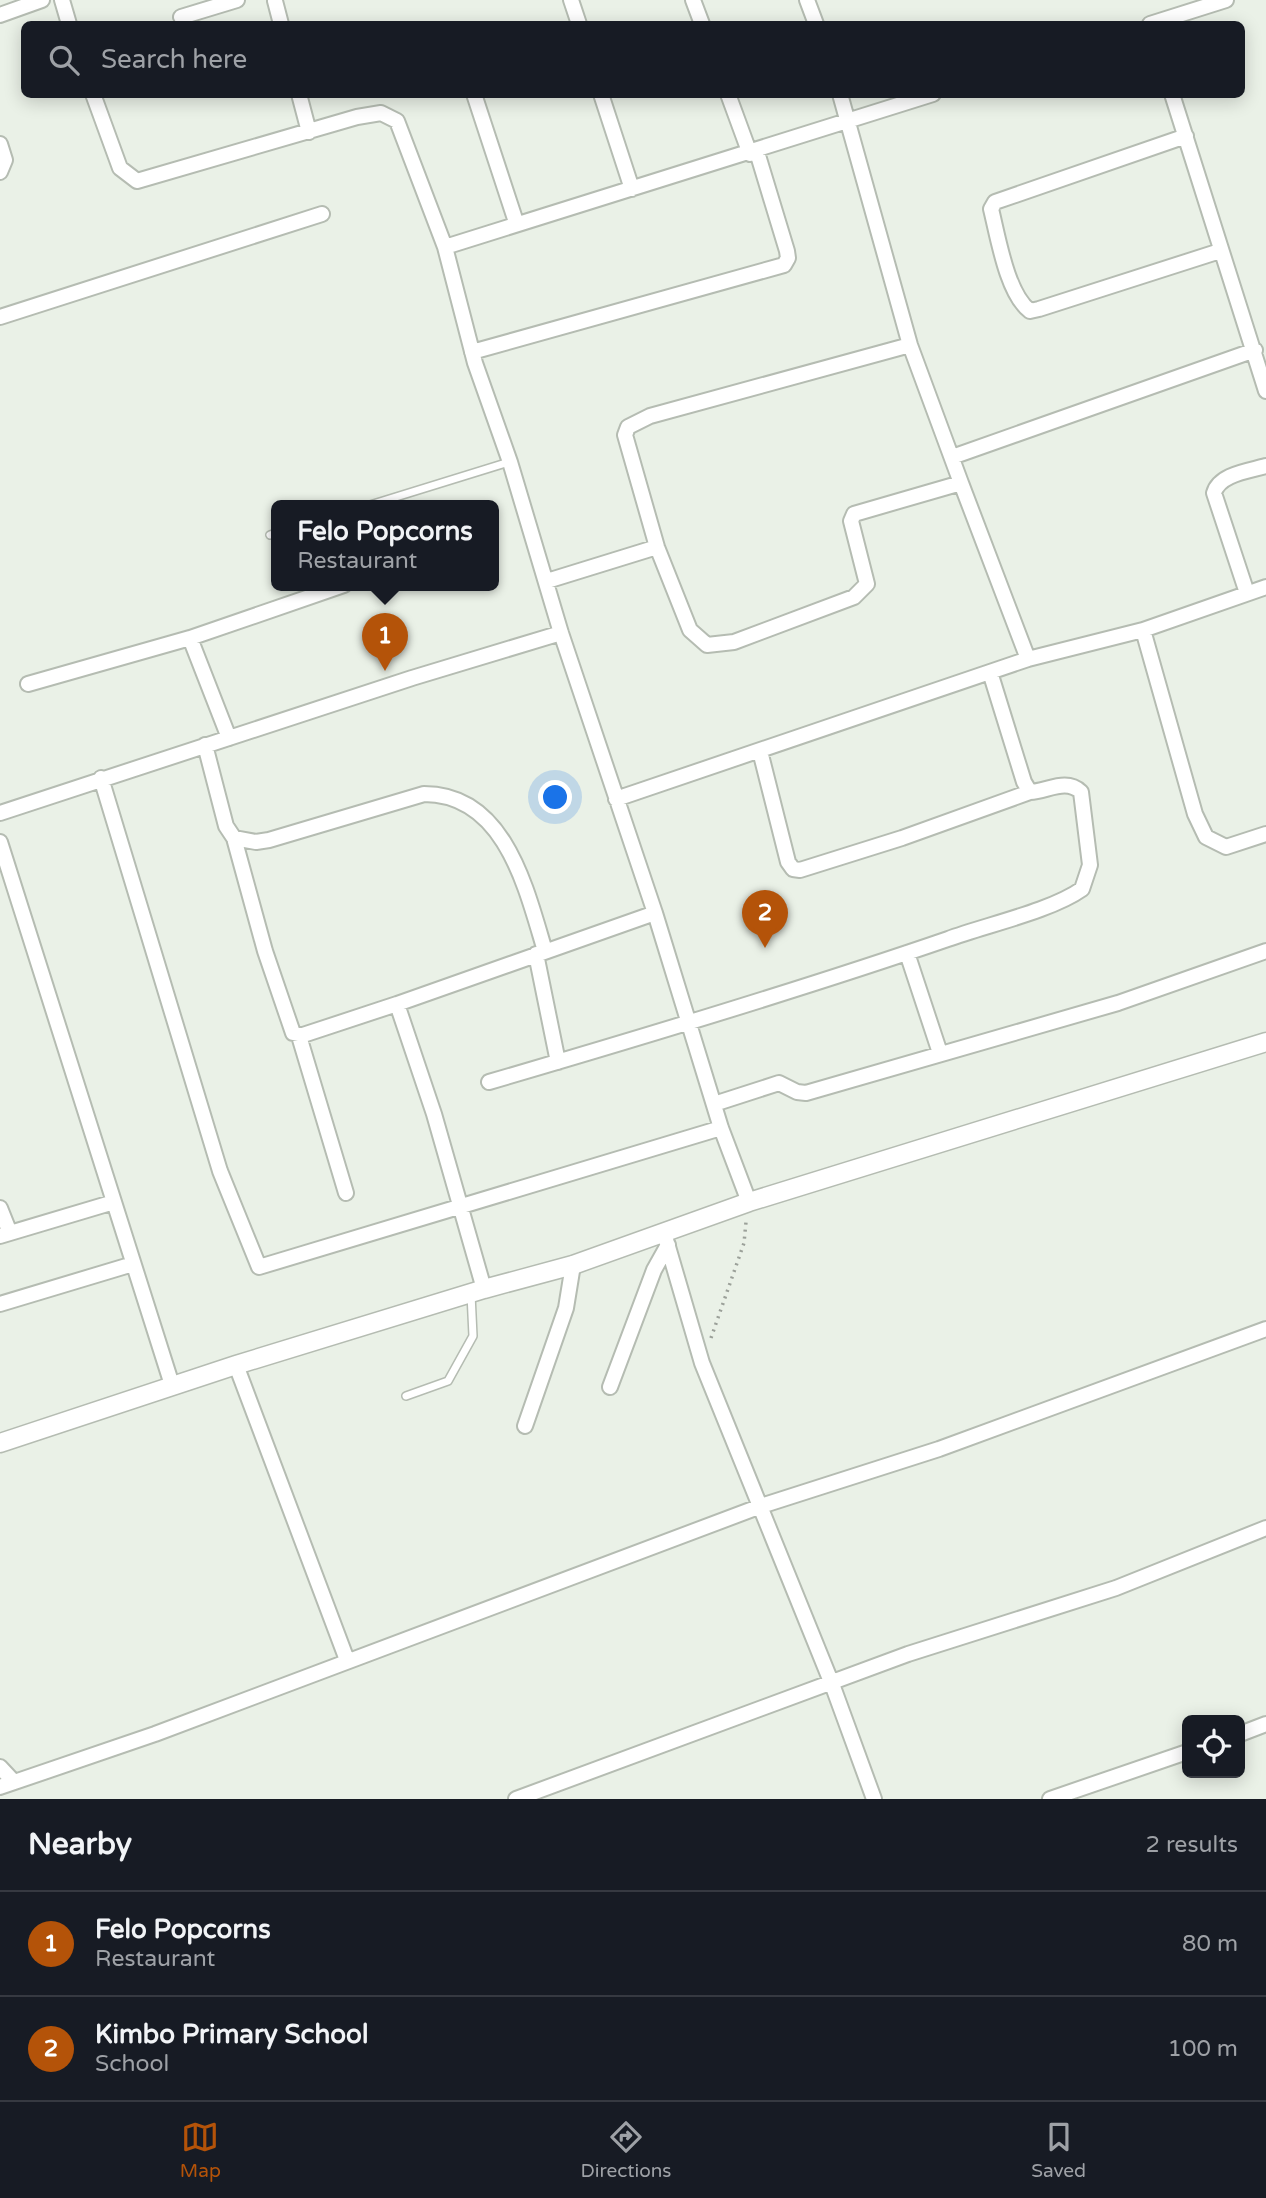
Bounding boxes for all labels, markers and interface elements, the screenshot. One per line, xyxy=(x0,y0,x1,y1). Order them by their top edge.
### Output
search box xyxy=(21,21,1245,98)
icon: search xyxy=(45,41,83,79)
text: Search here xyxy=(101,44,247,75)
popup xyxy=(271,500,499,591)
text: Felo Popcorns xyxy=(297,516,473,547)
text: Restaurant xyxy=(297,547,417,575)
pin: 1 xyxy=(362,613,408,671)
your location xyxy=(538,780,572,814)
pin: 2 xyxy=(742,890,788,948)
map controls xyxy=(1182,1715,1245,1778)
button: locate xyxy=(1182,1715,1245,1778)
text: Nearby xyxy=(28,1826,132,1863)
text: 2 results xyxy=(1145,1831,1238,1859)
text: Felo Popcorns xyxy=(95,1914,271,1945)
text: 1 xyxy=(44,1930,58,1958)
text: 80 m xyxy=(1182,1930,1238,1958)
text: Restaurant xyxy=(95,1945,215,1973)
text: Kimbo Primary School xyxy=(95,2019,368,2050)
text: 2 xyxy=(44,2035,58,2063)
text: 100 m xyxy=(1168,2035,1238,2063)
text: School xyxy=(95,2050,169,2078)
tab: Map xyxy=(180,2118,221,2182)
tab: Directions xyxy=(581,2118,672,2182)
tab: Saved xyxy=(1031,2118,1086,2182)

